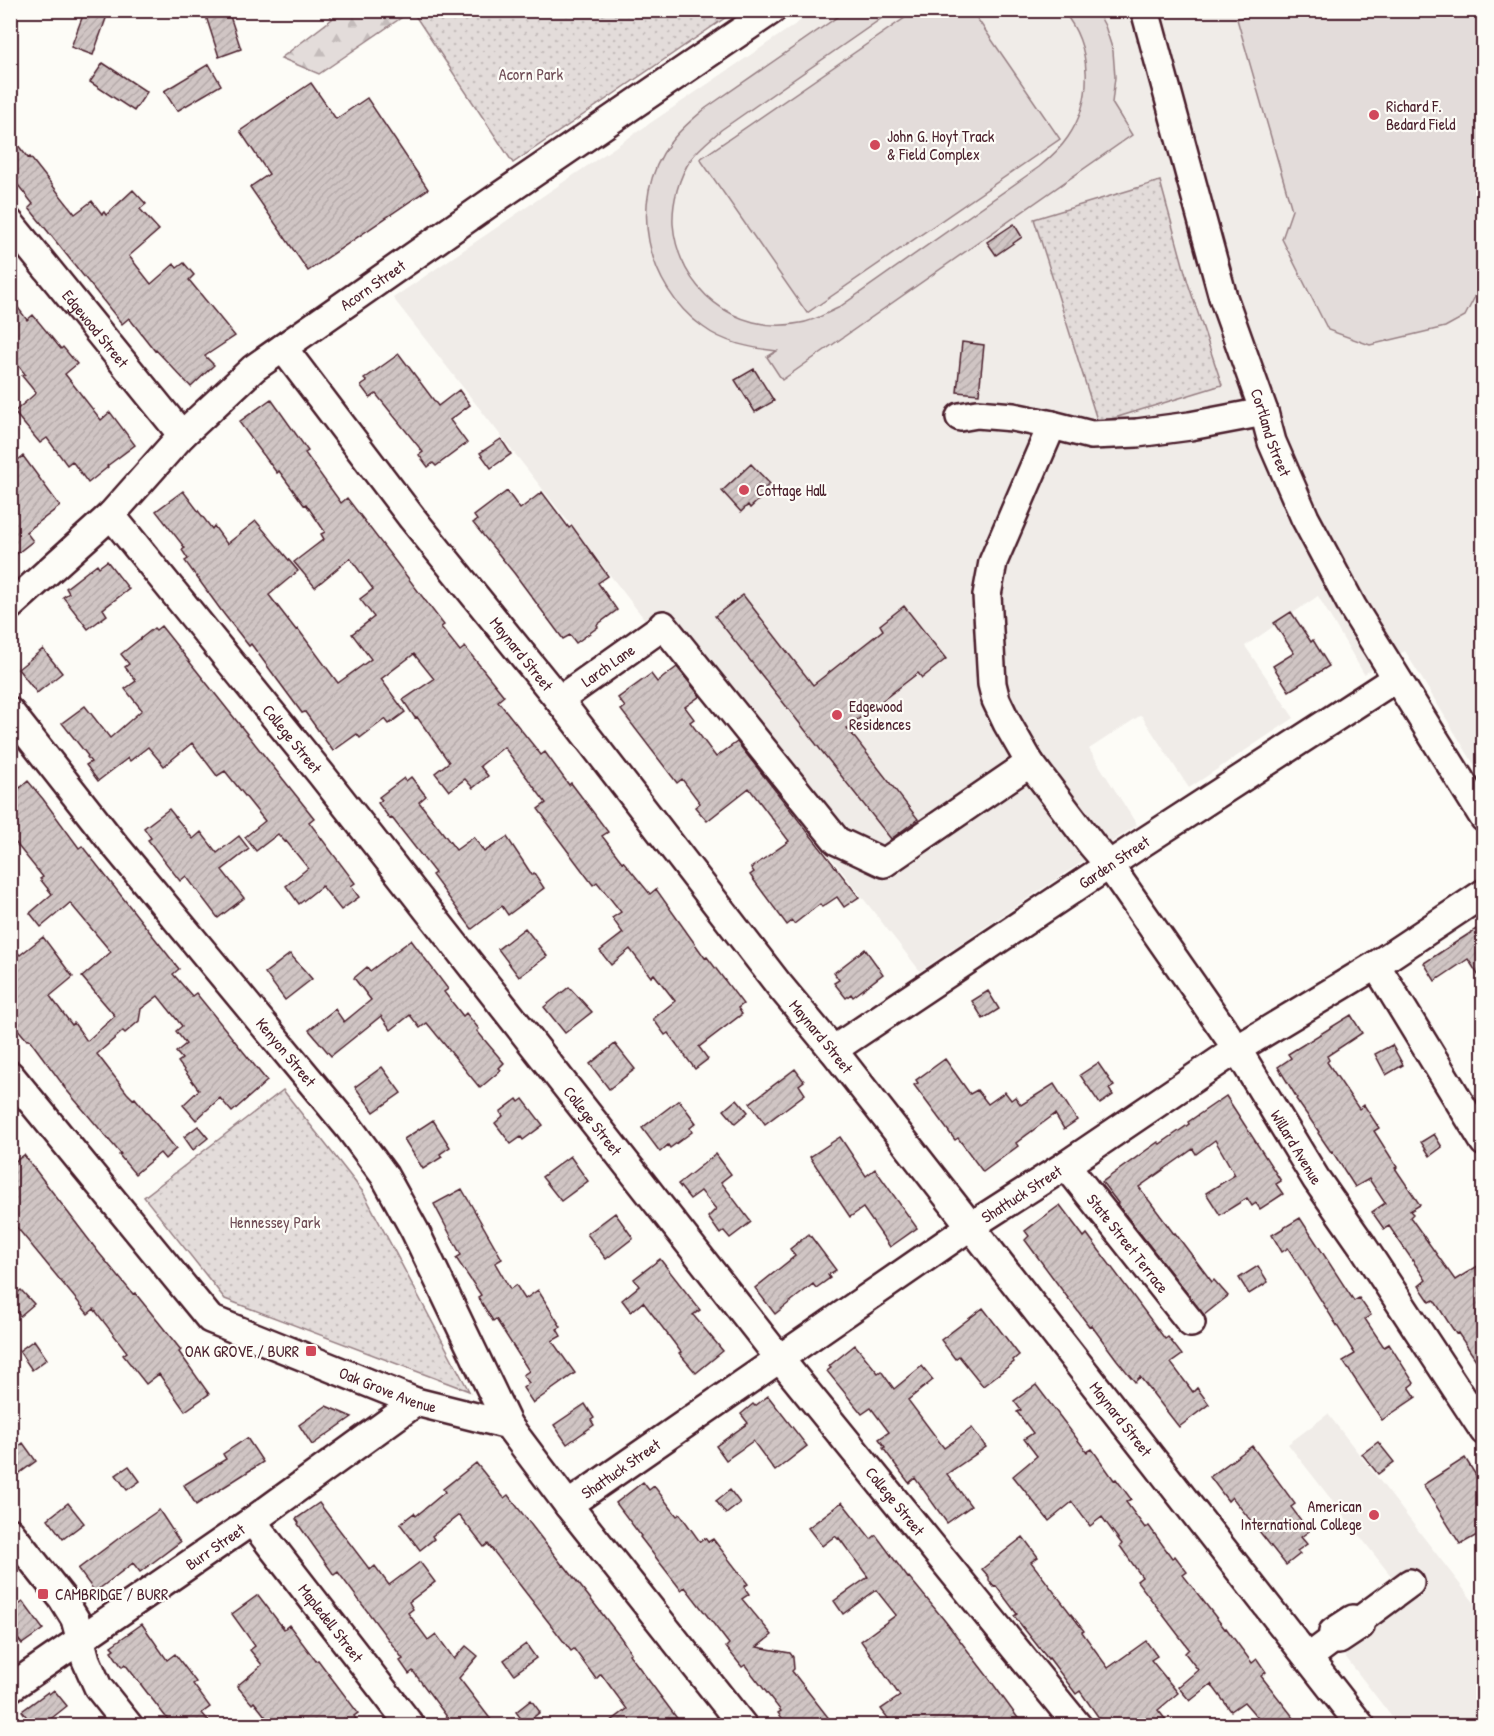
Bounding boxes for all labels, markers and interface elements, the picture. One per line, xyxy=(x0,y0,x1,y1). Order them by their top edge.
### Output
park label: Acorn Park xyxy=(499,63,564,85)
place label: Richard F. Bedard Field xyxy=(1386,95,1456,135)
marker: Richard F. Bedard Field xyxy=(1367,108,1381,122)
place label: John G. Hoyt Track & Field Complex xyxy=(887,125,995,165)
marker: John G. Hoyt Track & Field Complex xyxy=(868,138,882,152)
street label: Acorn Street xyxy=(336,254,410,315)
street label: Edgewood Street xyxy=(57,285,134,373)
street label: Cortland Street xyxy=(1245,385,1297,480)
place label: Cottage Hall xyxy=(756,479,826,501)
marker: Cottage Hall xyxy=(737,483,751,497)
street label: Maynard Street xyxy=(485,612,559,696)
street label: Larch Lane xyxy=(577,638,640,692)
place label: Edgewood Residences xyxy=(849,695,911,735)
street label: College Street xyxy=(258,700,327,778)
marker: Edgewood Residences xyxy=(830,708,844,722)
street label: Garden Street xyxy=(1074,830,1154,894)
street label: Maynard Street xyxy=(784,995,859,1078)
street label: Kenyon Street xyxy=(251,1013,322,1091)
street label: College Street xyxy=(559,1081,627,1160)
street label: Willard Avenue xyxy=(1266,1106,1328,1189)
street label: Shattuck Street xyxy=(977,1159,1066,1228)
street label: State Street Terrace xyxy=(1082,1189,1175,1298)
park label: Hennessey Park xyxy=(230,1211,321,1233)
place label: OAK GROVE / BURR xyxy=(185,1340,299,1362)
marker: OAK GROVE / BURR xyxy=(304,1344,318,1358)
street label: Oak Grove Avenue xyxy=(336,1361,440,1418)
street label: Maynard Street xyxy=(1085,1377,1158,1461)
street label: Shattuck Street xyxy=(577,1433,665,1504)
street label: College Street xyxy=(861,1462,930,1541)
place label: American International College xyxy=(1241,1495,1363,1535)
marker: American International College xyxy=(1367,1508,1381,1522)
street label: Burr Street xyxy=(181,1518,250,1575)
street label: Mapledell Street xyxy=(294,1579,369,1667)
place label: CAMBRIDGE / BURR xyxy=(55,1583,168,1605)
marker: CAMBRIDGE / BURR xyxy=(36,1587,50,1601)

